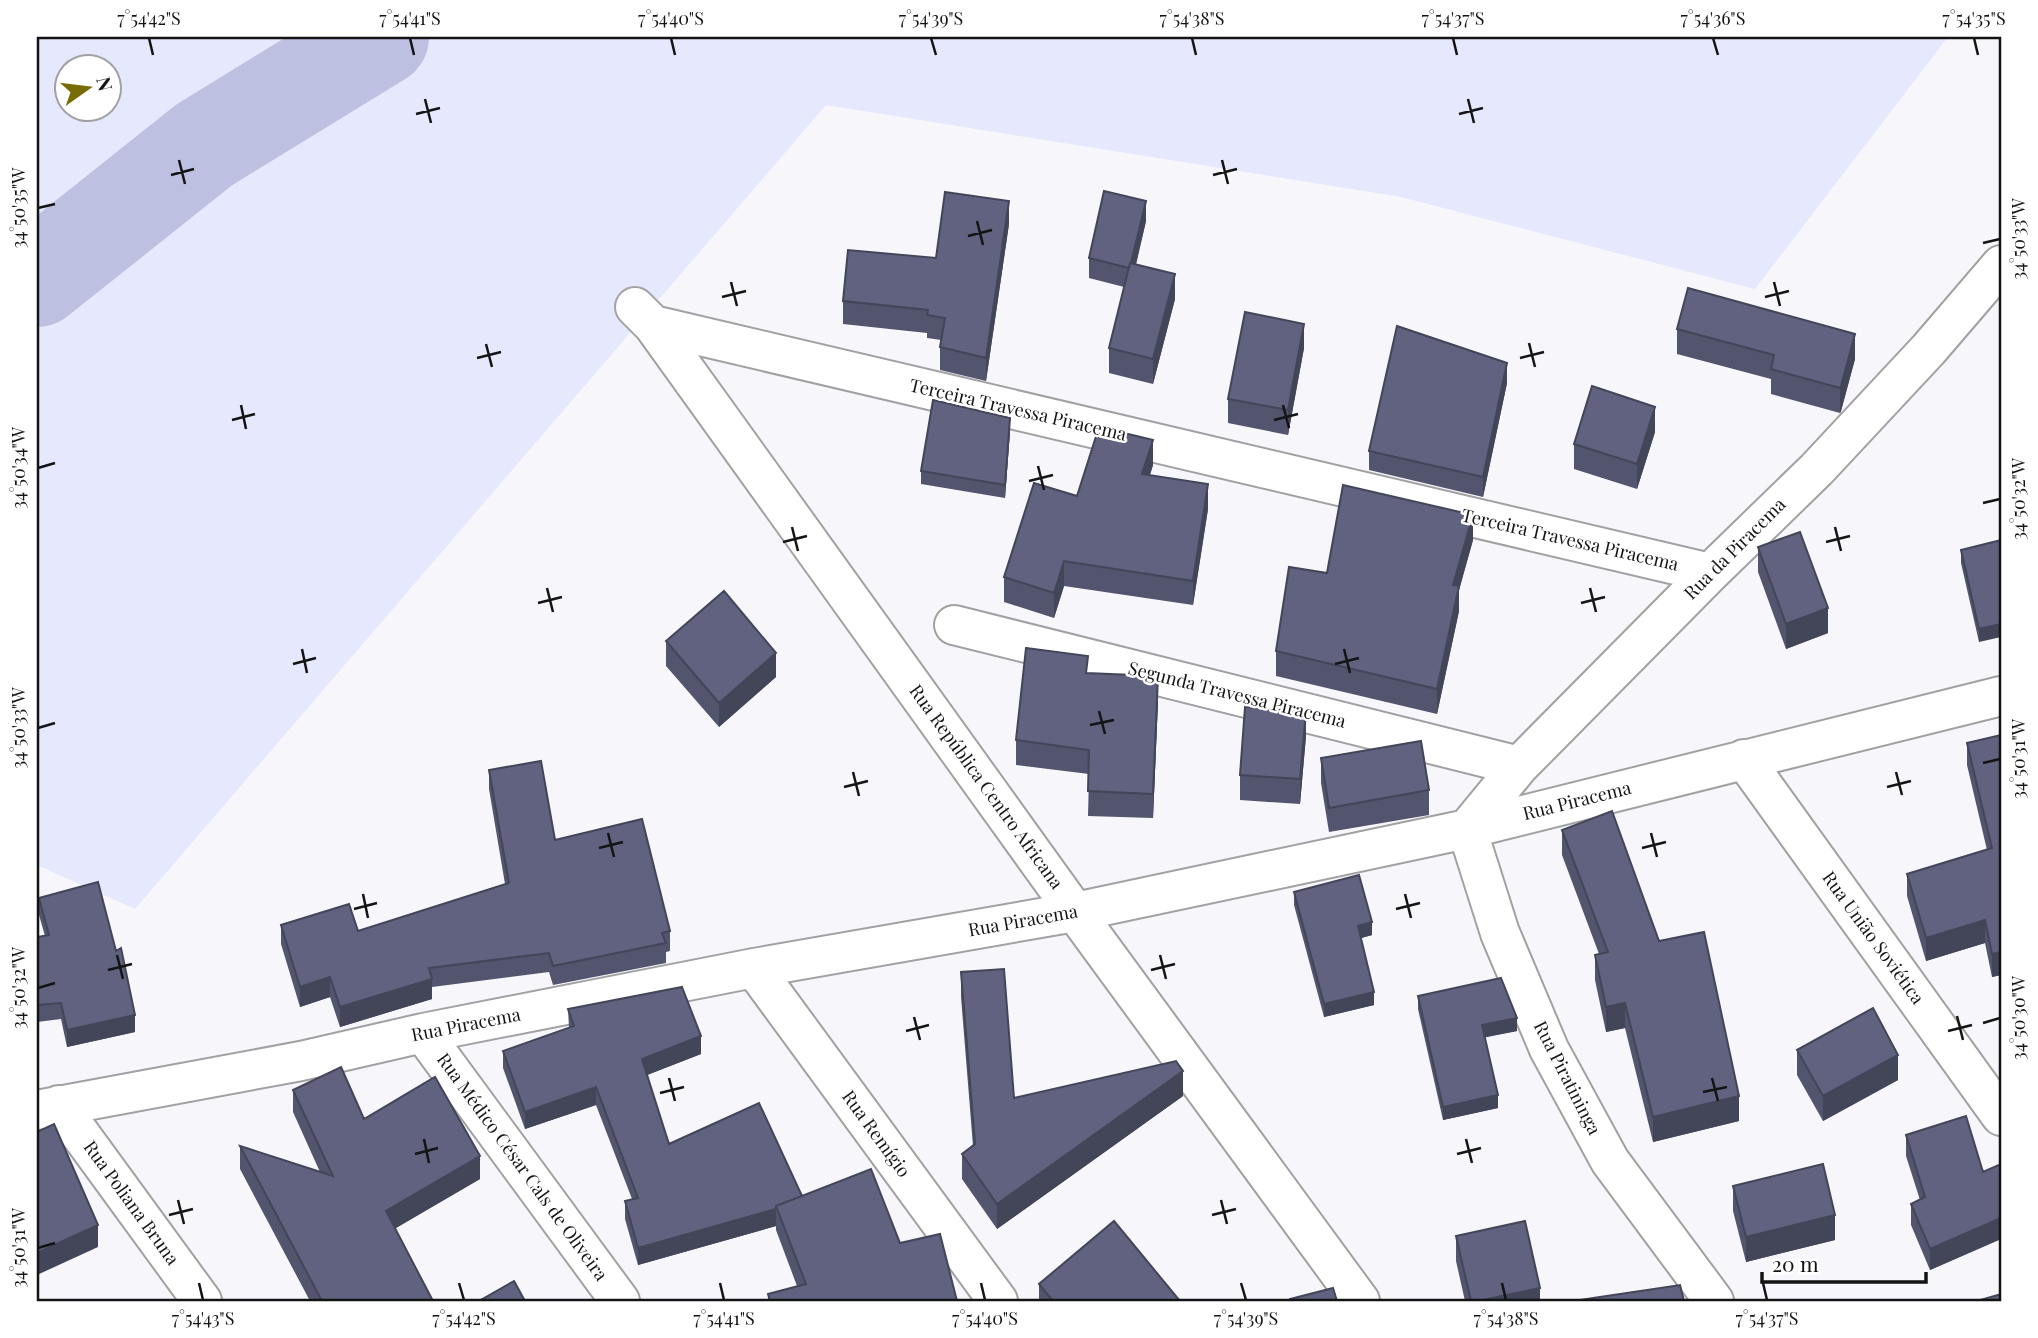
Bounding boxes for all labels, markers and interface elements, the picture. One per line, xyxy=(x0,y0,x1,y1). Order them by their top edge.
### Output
text: 7°54'42"S xyxy=(117,6,181,30)
text: 7°54'41"S xyxy=(379,6,441,30)
text: 7°54'40"S xyxy=(638,6,704,30)
text: 7°54'39"S xyxy=(899,6,963,30)
text: 7°54'38"S xyxy=(1159,6,1225,30)
text: 7°54'37"S xyxy=(1421,6,1485,30)
text: 7°54'36"S xyxy=(1681,6,1745,30)
text: 7°54'35"S xyxy=(1942,6,2006,30)
north arrow xyxy=(52,52,122,122)
text: N xyxy=(91,74,120,94)
text: 34°50'35"W xyxy=(6,167,30,249)
text: 34°50'33"W xyxy=(2006,198,2030,280)
street label: Terceira Travessa Piracema xyxy=(907,372,1129,446)
text: 34°50'34"W xyxy=(6,426,30,509)
text: 34°50'32"W xyxy=(2006,457,2030,540)
street label: Rua da Piracema xyxy=(1678,492,1790,604)
street label: Terceira Travessa Piracema xyxy=(1459,502,1681,576)
street label: Segunda Travessa Piracema xyxy=(1126,655,1349,733)
street label: Rua República Centro Africana xyxy=(904,679,1069,894)
text: 34°50'33"W xyxy=(6,687,30,769)
text: 34°50'31"W xyxy=(2006,718,2030,799)
street label: Rua Piracema xyxy=(1520,775,1634,825)
street label: Rua União Soviética xyxy=(1817,866,1930,1009)
street label: Rua Piracema xyxy=(966,899,1080,941)
text: 34°50'32"W xyxy=(6,946,30,1029)
text: 34°50'30"W xyxy=(2006,975,2030,1060)
street label: Rua Piracema xyxy=(409,1002,523,1046)
street label: Rua Piratininga xyxy=(1529,1017,1607,1139)
street label: Rua Médico César Cals de Oliveira xyxy=(432,1048,614,1285)
street label: Rua Remígio xyxy=(837,1085,917,1182)
street label: Rua Poliana Bruna xyxy=(79,1135,185,1269)
text: 34°50'31"W xyxy=(6,1207,30,1288)
scale bar xyxy=(1762,1240,1926,1284)
text: 20 m xyxy=(1772,1249,1819,1277)
text: 7°54'43"S xyxy=(172,1306,234,1330)
text: 7°54'42"S xyxy=(432,1306,496,1330)
text: 7°54'41"S xyxy=(693,1306,755,1330)
text: 7°54'40"S xyxy=(952,1306,1018,1330)
text: 7°54'39"S xyxy=(1214,1306,1278,1330)
text: 7°54'38"S xyxy=(1473,1306,1539,1330)
text: 7°54'37"S xyxy=(1735,1306,1799,1330)

